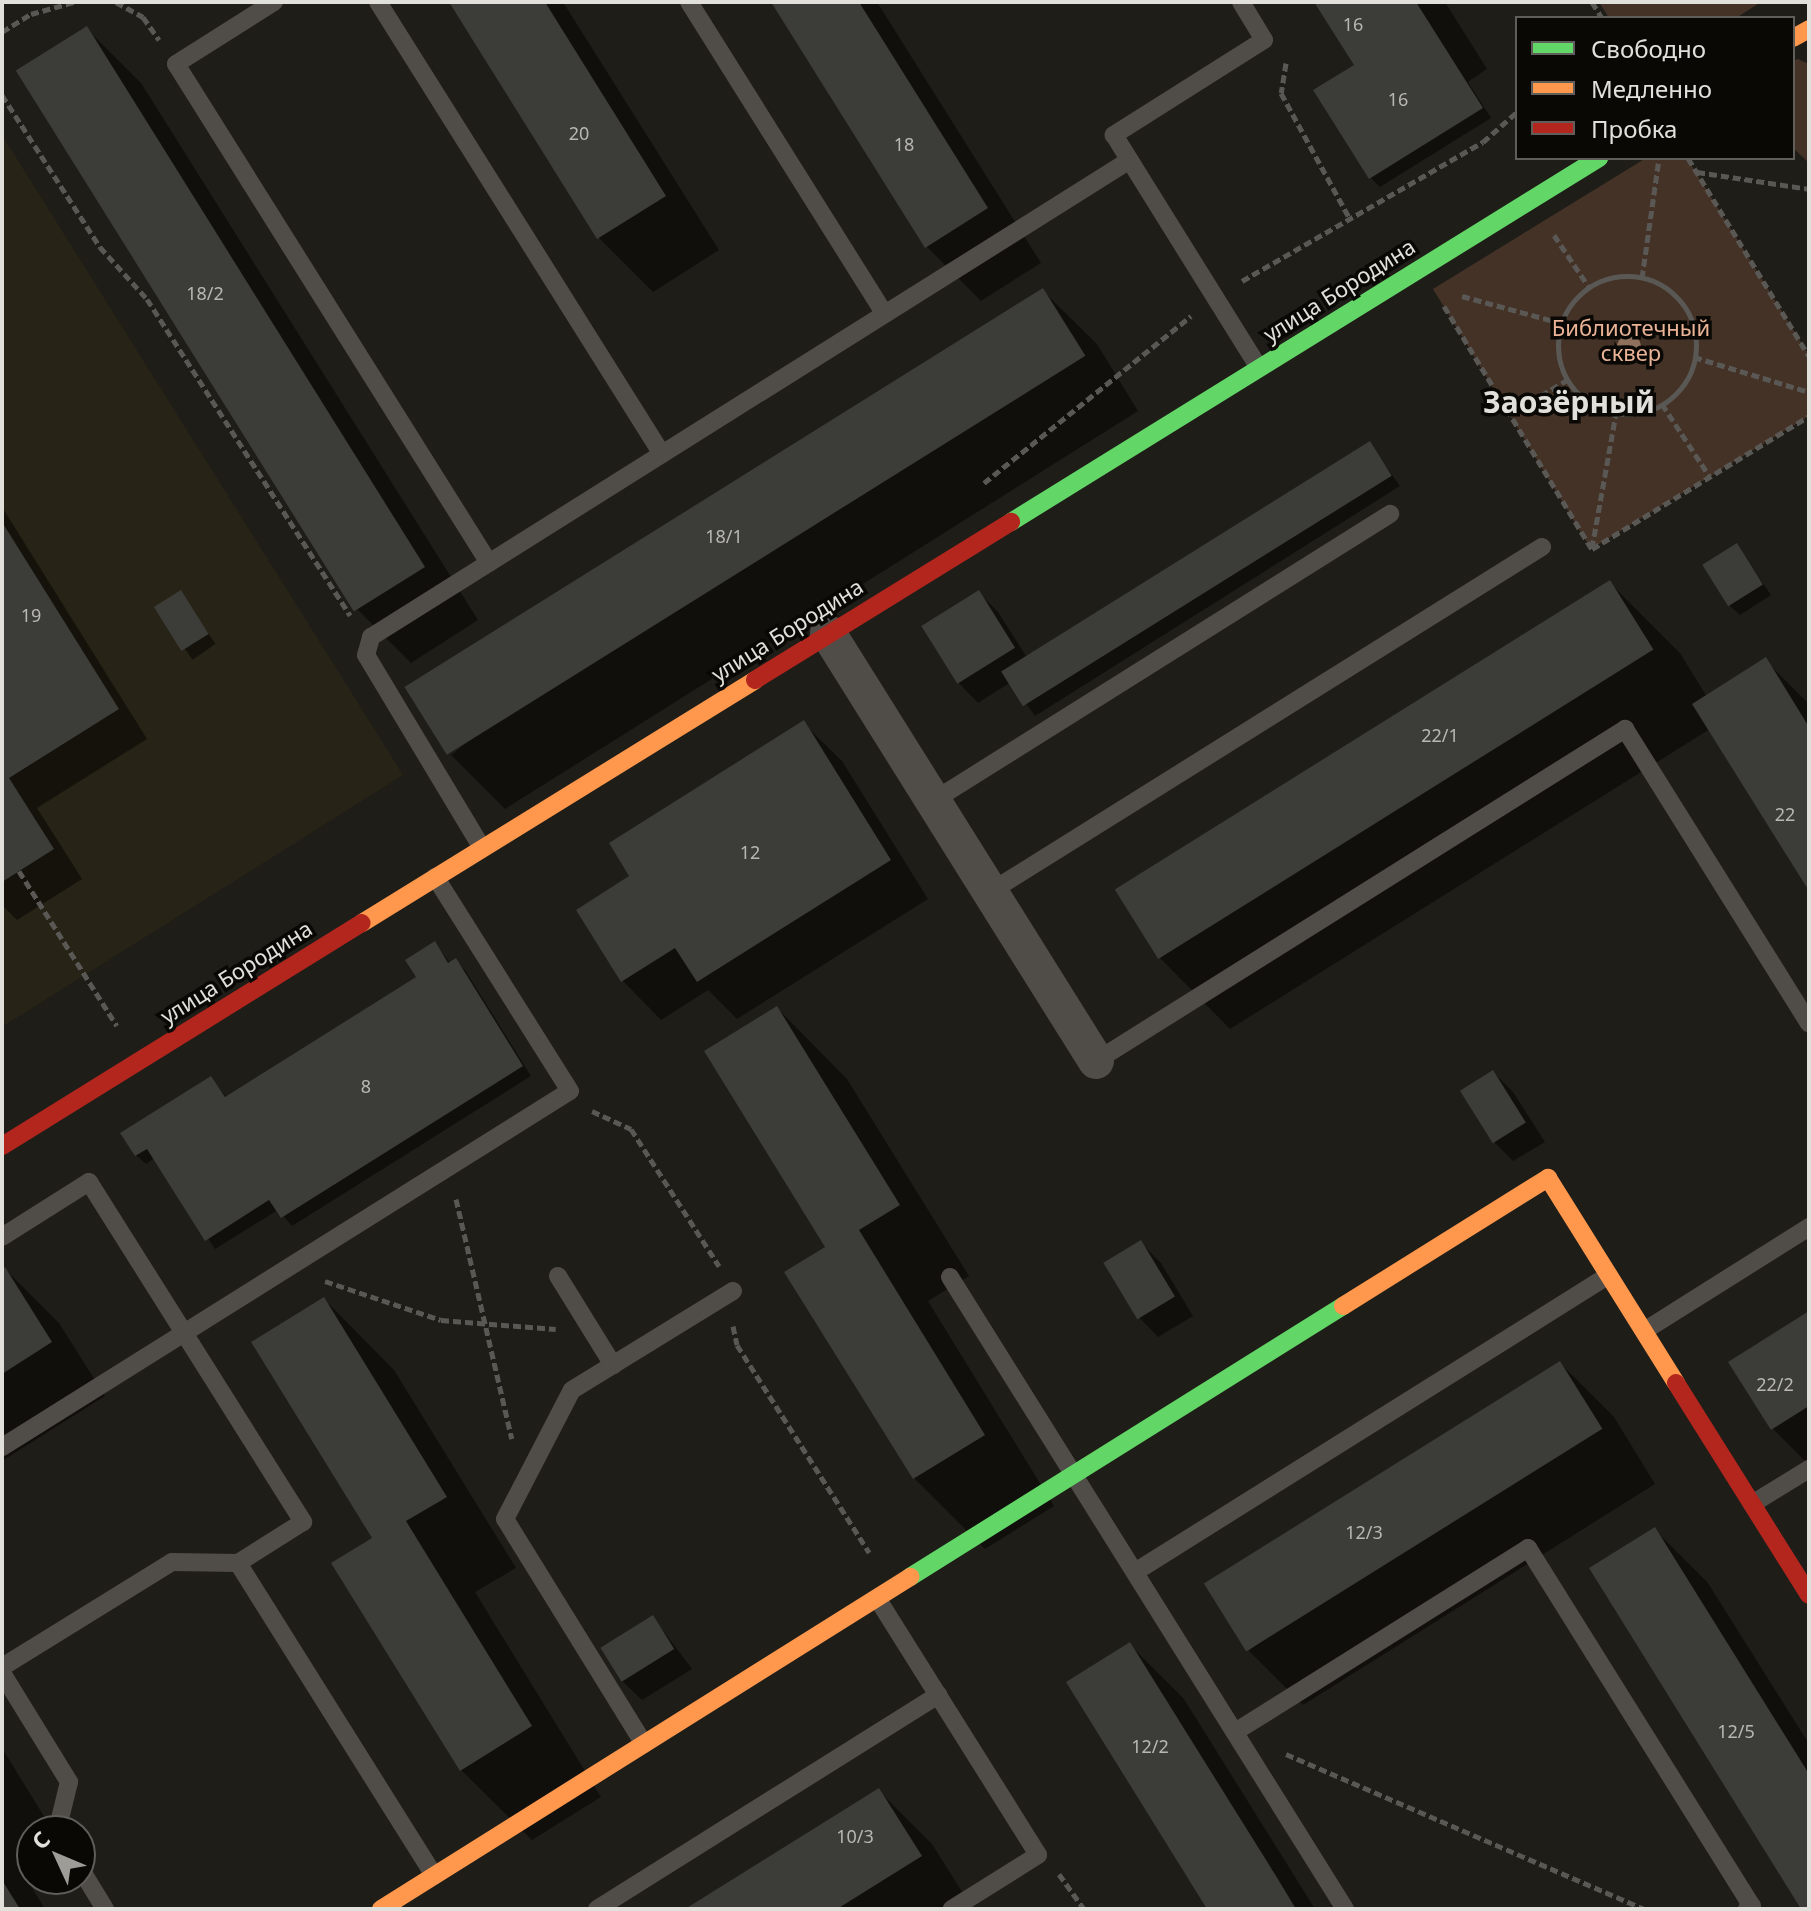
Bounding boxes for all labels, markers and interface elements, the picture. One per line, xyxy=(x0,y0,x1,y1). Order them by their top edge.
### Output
house number: 16 xyxy=(1343,13,1363,35)
legend xyxy=(1515,16,1795,160)
text: Свободно xyxy=(1591,32,1706,65)
text: Медленно xyxy=(1591,72,1712,105)
house number: 16 xyxy=(1388,88,1408,110)
text: Пробка xyxy=(1591,112,1677,145)
house number: 20 xyxy=(569,122,589,144)
house number: 18 xyxy=(894,133,914,155)
street label: улица Бородина xyxy=(1258,233,1420,347)
house number: 18/2 xyxy=(186,282,224,304)
park label: Библиотечный сквер xyxy=(1552,314,1710,366)
district label: Заозёрный xyxy=(1483,384,1655,420)
house number: 18/1 xyxy=(705,525,743,547)
street label: улица Бородина xyxy=(706,573,868,687)
house number: 19 xyxy=(21,604,41,626)
house number: 22/1 xyxy=(1421,724,1459,746)
house number: 22 xyxy=(1775,803,1795,825)
house number: 12 xyxy=(740,841,760,863)
street label: улица Бородина xyxy=(155,915,317,1029)
house number: 8 xyxy=(361,1075,371,1097)
house number: 22/2 xyxy=(1756,1373,1794,1395)
house number: 12/3 xyxy=(1345,1521,1383,1543)
house number: 12/5 xyxy=(1717,1720,1755,1742)
house number: 12/2 xyxy=(1131,1735,1169,1757)
north arrow xyxy=(16,1815,96,1895)
text: С xyxy=(24,1824,56,1855)
house number: 10/3 xyxy=(836,1825,874,1847)

